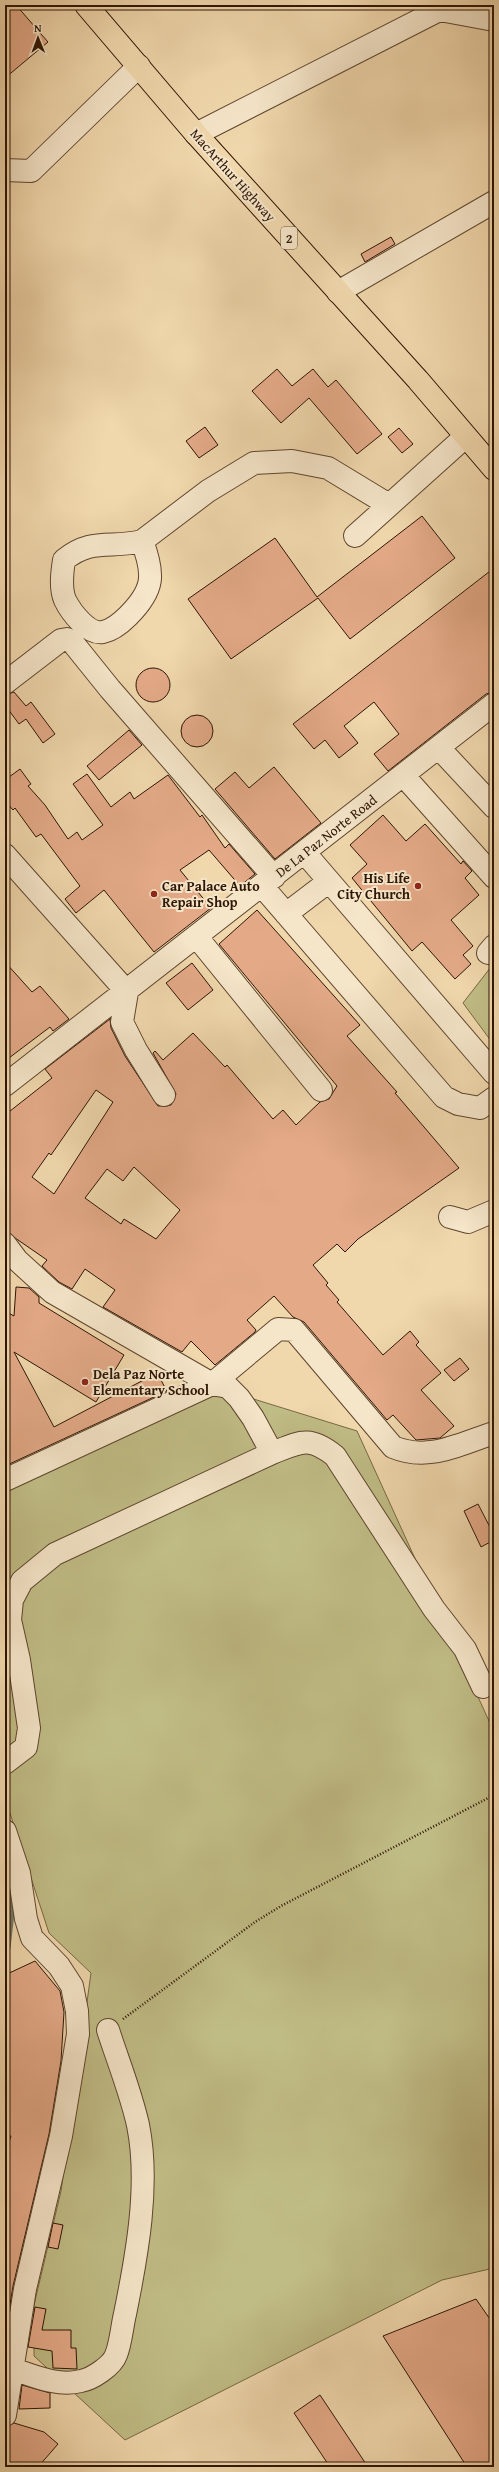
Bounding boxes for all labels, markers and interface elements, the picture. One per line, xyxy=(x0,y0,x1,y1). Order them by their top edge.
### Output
north arrow xyxy=(18,18,58,58)
text: N xyxy=(34,20,42,36)
street label: MacArthur Highway xyxy=(186,124,280,226)
road number: 2 xyxy=(281,227,297,249)
street label: De La Paz Norte Road xyxy=(271,790,381,882)
place label: His Life City Church xyxy=(337,868,411,904)
place label: Car Palace Auto Repair Shop xyxy=(162,876,260,912)
marker: His Life City Church xyxy=(413,881,423,891)
marker: Car Palace Auto Repair Shop xyxy=(149,889,159,899)
place label: Dela Paz Norte Elementary School xyxy=(93,1364,210,1400)
marker: Dela Paz Norte Elementary School xyxy=(80,1377,90,1387)

